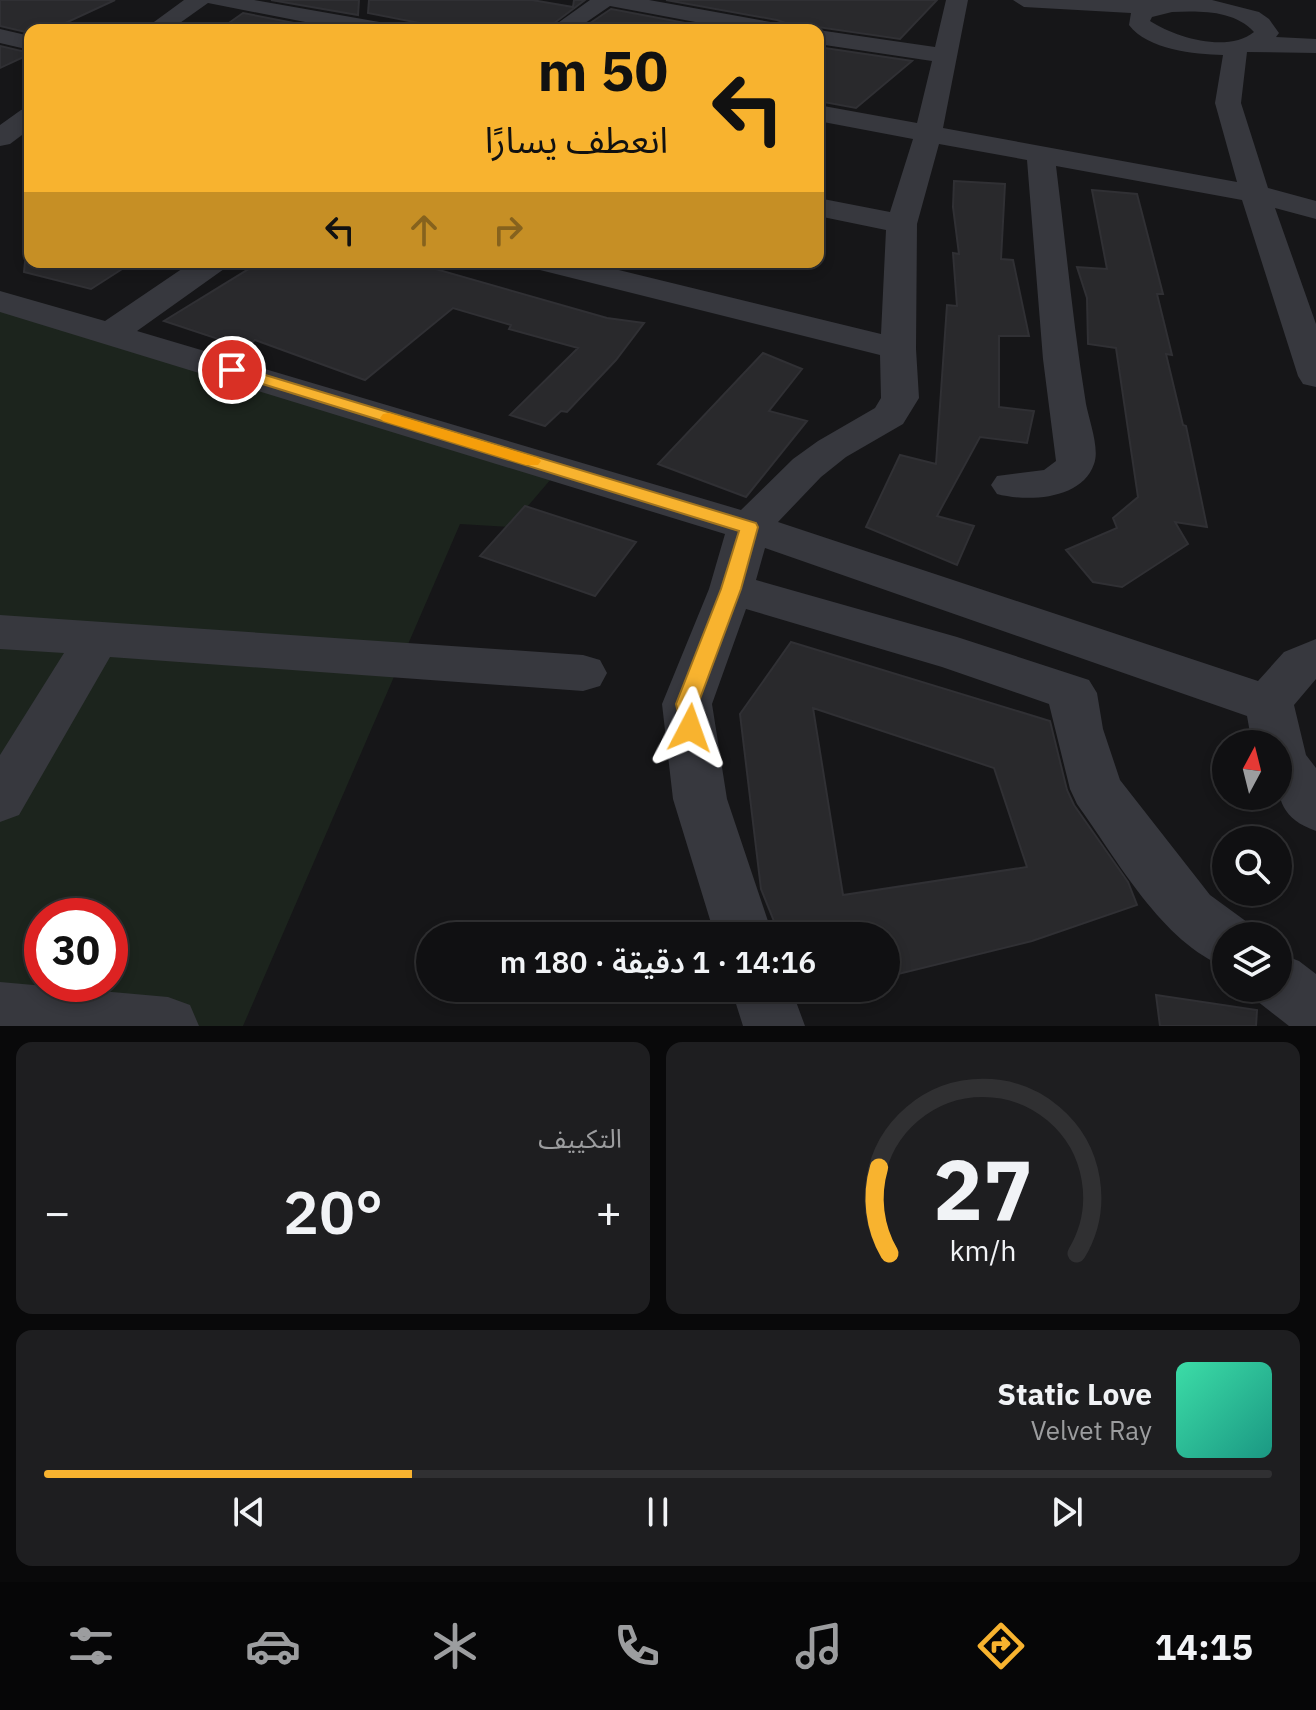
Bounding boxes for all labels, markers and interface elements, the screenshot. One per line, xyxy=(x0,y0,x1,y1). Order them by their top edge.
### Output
text: 50 m xyxy=(538,34,668,106)
icon: left xyxy=(696,56,800,160)
text: انعطف يسارًا xyxy=(485,116,668,163)
icon: left xyxy=(318,208,362,252)
icon: ahead xyxy=(402,208,446,252)
icon: right xyxy=(486,208,530,252)
pin xyxy=(198,336,266,404)
icon: arrive xyxy=(210,348,254,392)
position arrow xyxy=(648,686,732,770)
north arrow xyxy=(1212,730,1292,810)
map controls xyxy=(1212,730,1292,1002)
button: search xyxy=(1212,826,1292,906)
speed limit sign: 30 xyxy=(24,898,128,1002)
button: layers xyxy=(1212,922,1292,1002)
text: 14:16 · 1 دقيقة · 180 m xyxy=(500,942,816,981)
text: التكييف xyxy=(538,1121,622,1155)
text: 27 xyxy=(933,1135,1033,1243)
text: 20° xyxy=(283,1172,383,1251)
text: − xyxy=(44,1183,70,1240)
text: + xyxy=(596,1183,622,1240)
text: km/h xyxy=(949,1232,1017,1269)
text: Static Love xyxy=(997,1374,1152,1413)
text: Velvet Ray xyxy=(1031,1413,1152,1447)
icon: previous xyxy=(227,1490,271,1534)
icon: pause xyxy=(636,1490,680,1534)
icon: next xyxy=(1045,1490,1089,1534)
icon: filters xyxy=(63,1618,119,1674)
icon: car xyxy=(245,1618,301,1674)
icon: climate xyxy=(427,1618,483,1674)
icon: phone xyxy=(609,1618,665,1674)
icon: music xyxy=(791,1618,847,1674)
icon: directions xyxy=(973,1618,1029,1674)
text: 14:15 xyxy=(1155,1623,1253,1670)

